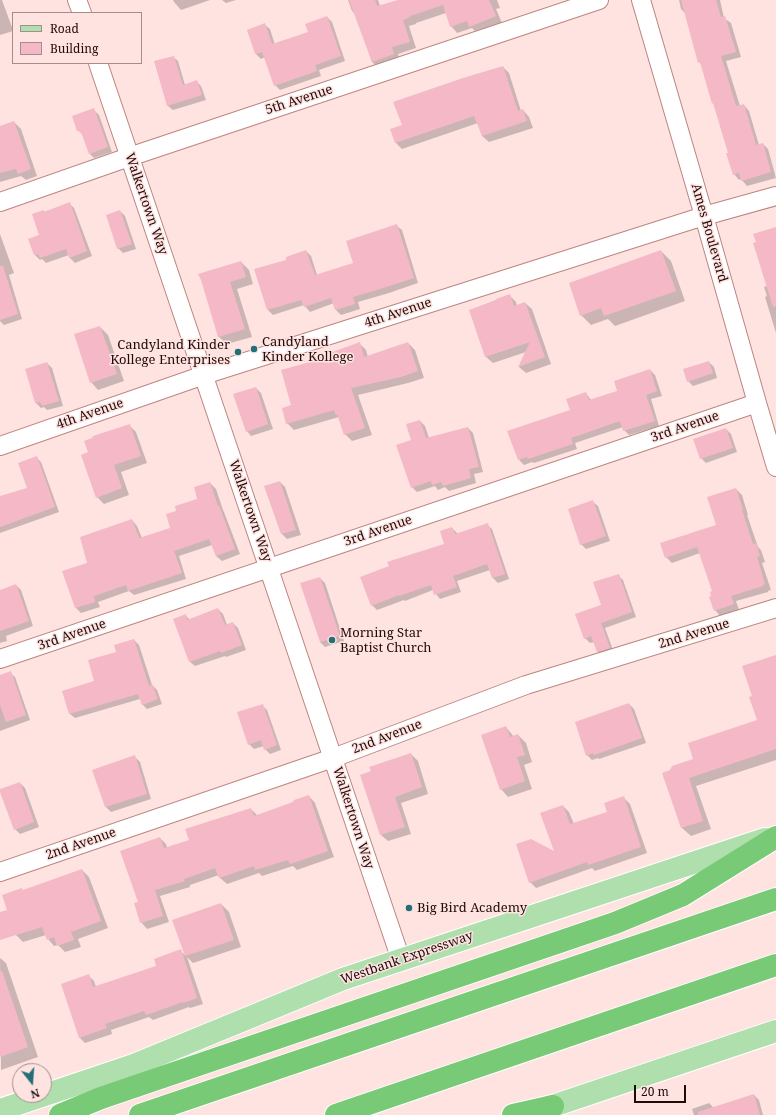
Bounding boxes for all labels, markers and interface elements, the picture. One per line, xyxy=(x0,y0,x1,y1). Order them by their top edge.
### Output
legend xyxy=(12,12,142,64)
text: Road xyxy=(50,20,79,37)
text: Building xyxy=(50,40,98,57)
street label: 5th Avenue xyxy=(263,82,335,118)
street label: Walkertown Way xyxy=(121,151,171,257)
street label: Ames Boulevard xyxy=(687,182,731,284)
street label: 4th Avenue xyxy=(362,295,434,331)
place label: Candyland Kinder Kollege xyxy=(262,334,353,365)
place label: Candyland Kinder Kollege Enterprises xyxy=(110,337,230,368)
marker: Candyland Kinder Kollege xyxy=(249,344,259,354)
marker: Candyland Kinder Kollege Enterprises xyxy=(233,347,243,357)
street label: 4th Avenue xyxy=(54,395,126,433)
street label: 3rd Avenue xyxy=(649,408,721,446)
street label: Walkertown Way xyxy=(225,458,275,564)
street label: 3rd Avenue xyxy=(342,512,414,550)
street label: 3rd Avenue xyxy=(36,616,108,654)
street label: 2nd Avenue xyxy=(657,616,731,652)
place label: Morning Star Baptist Church xyxy=(340,625,432,656)
marker: Morning Star Baptist Church xyxy=(327,635,337,645)
street label: 2nd Avenue xyxy=(350,717,424,757)
street label: Walkertown Way xyxy=(329,765,377,871)
street label: 2nd Avenue xyxy=(44,825,118,863)
place label: Big Bird Academy xyxy=(417,900,527,916)
marker: Big Bird Academy xyxy=(404,903,414,913)
street label: Westbank Expressway xyxy=(339,928,475,988)
north arrow xyxy=(12,1063,52,1103)
scale bar xyxy=(636,1077,688,1103)
text: 20 m xyxy=(641,1083,669,1100)
text: N xyxy=(29,1086,42,1102)

